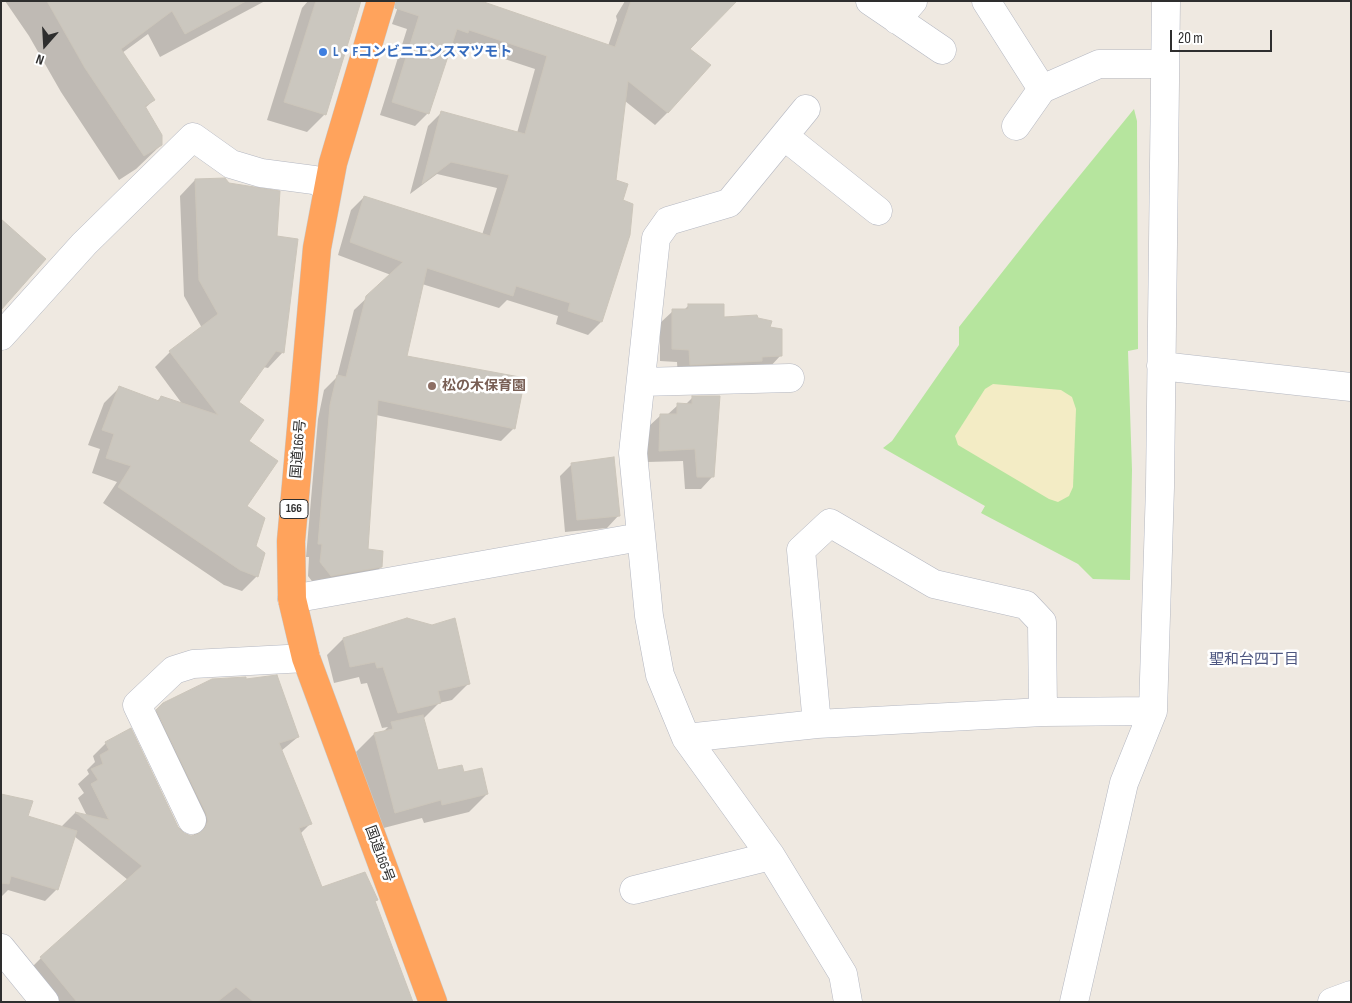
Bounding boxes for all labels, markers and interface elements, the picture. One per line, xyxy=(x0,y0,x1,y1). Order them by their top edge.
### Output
north arrow xyxy=(20,20,70,70)
scale bar xyxy=(1172,20,1274,52)
text: 20 m xyxy=(1178,29,1203,48)
place label: L・Fコンビニエンスマツモト xyxy=(333,44,512,60)
marker: L・Fコンビニエンスマツモト xyxy=(317,46,329,58)
text: N xyxy=(34,50,46,69)
place label: 松の木保育園 xyxy=(442,378,526,394)
marker: 松の木保育園 xyxy=(426,380,438,392)
street label: 国道166号 xyxy=(288,419,310,479)
road number: 166 xyxy=(280,499,308,518)
district label: 聖和台四丁目 xyxy=(1209,651,1299,669)
street label: 国道166号 xyxy=(361,823,397,885)

